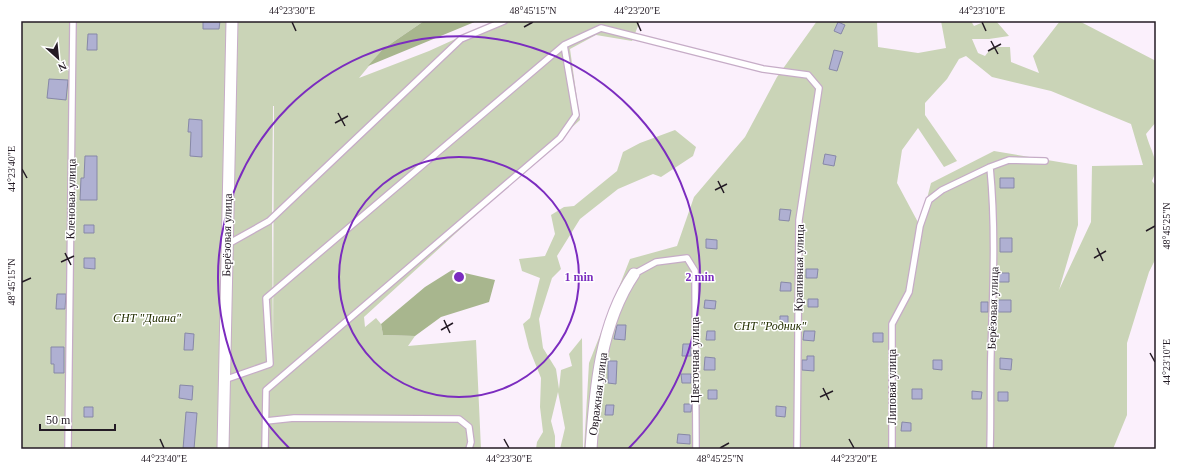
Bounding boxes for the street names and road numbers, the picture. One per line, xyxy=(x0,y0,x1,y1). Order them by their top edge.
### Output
street label: Кленовая улица xyxy=(63,158,79,239)
street label: Берёзовая улица xyxy=(219,193,235,277)
street label: Крапивная улица xyxy=(791,223,807,312)
street label: Берёзовая улица xyxy=(985,266,1001,350)
street label: Цветочная улица xyxy=(688,316,702,403)
street label: Липовая улица xyxy=(885,348,899,425)
street label: Овражная улица xyxy=(586,351,610,436)

